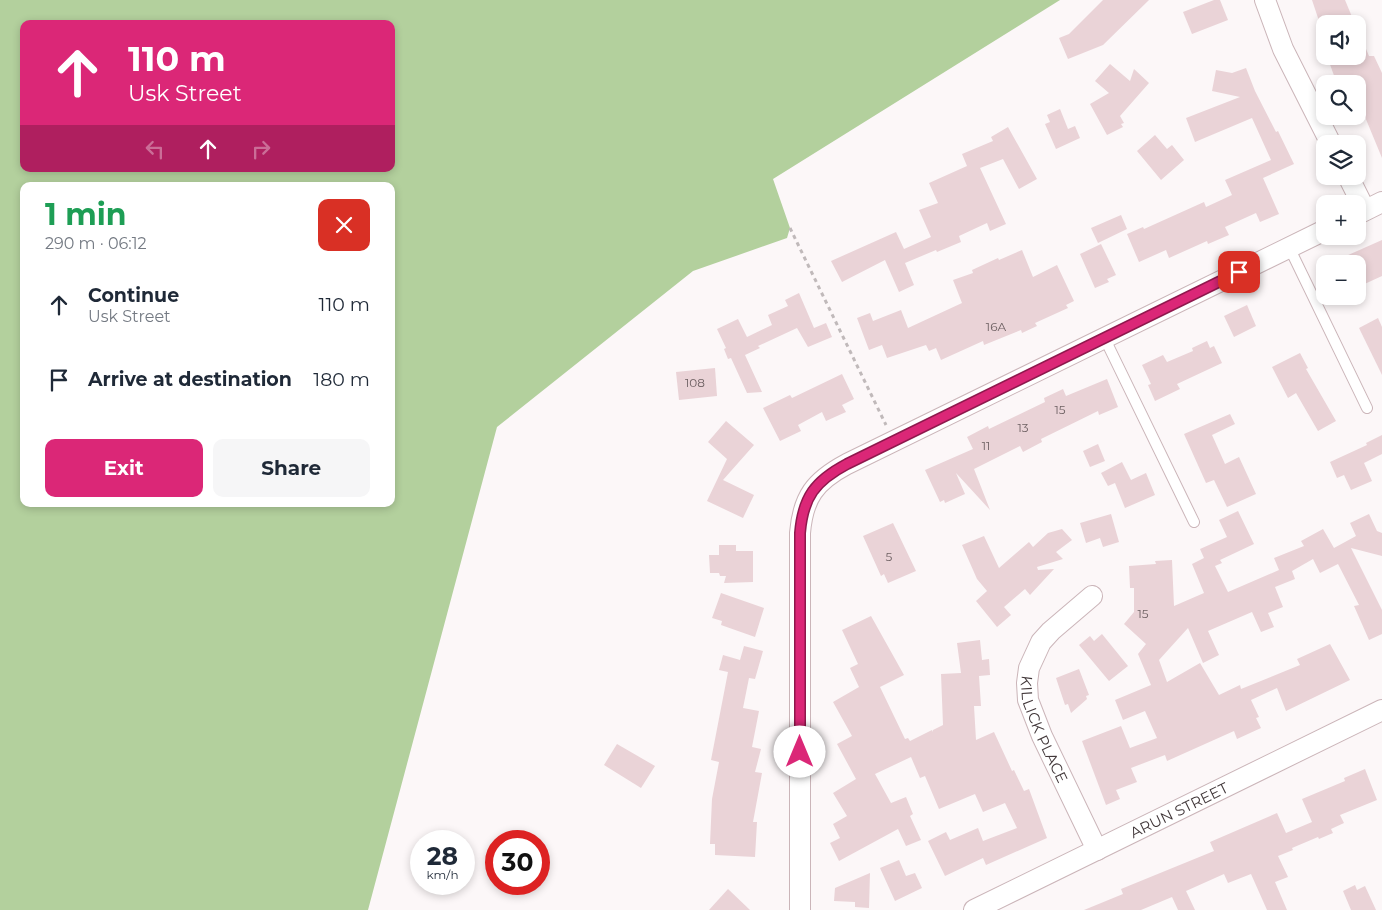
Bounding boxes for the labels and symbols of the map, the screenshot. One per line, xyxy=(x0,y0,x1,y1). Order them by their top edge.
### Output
pin xyxy=(1218,251,1260,293)
house number: 16A xyxy=(986,319,1007,334)
house number: 108 xyxy=(685,375,705,390)
house number: 15 xyxy=(1054,402,1066,417)
house number: 13 xyxy=(1017,420,1029,435)
house number: 11 xyxy=(982,438,990,453)
house number: 5 xyxy=(886,549,893,564)
house number: 15 xyxy=(1137,606,1149,621)
street label: KILLICK PLACE xyxy=(1017,675,1073,786)
position arrow xyxy=(773,725,825,777)
street label: ARUN STREET xyxy=(1127,777,1231,842)
speed limit sign: 30 xyxy=(485,830,550,895)

